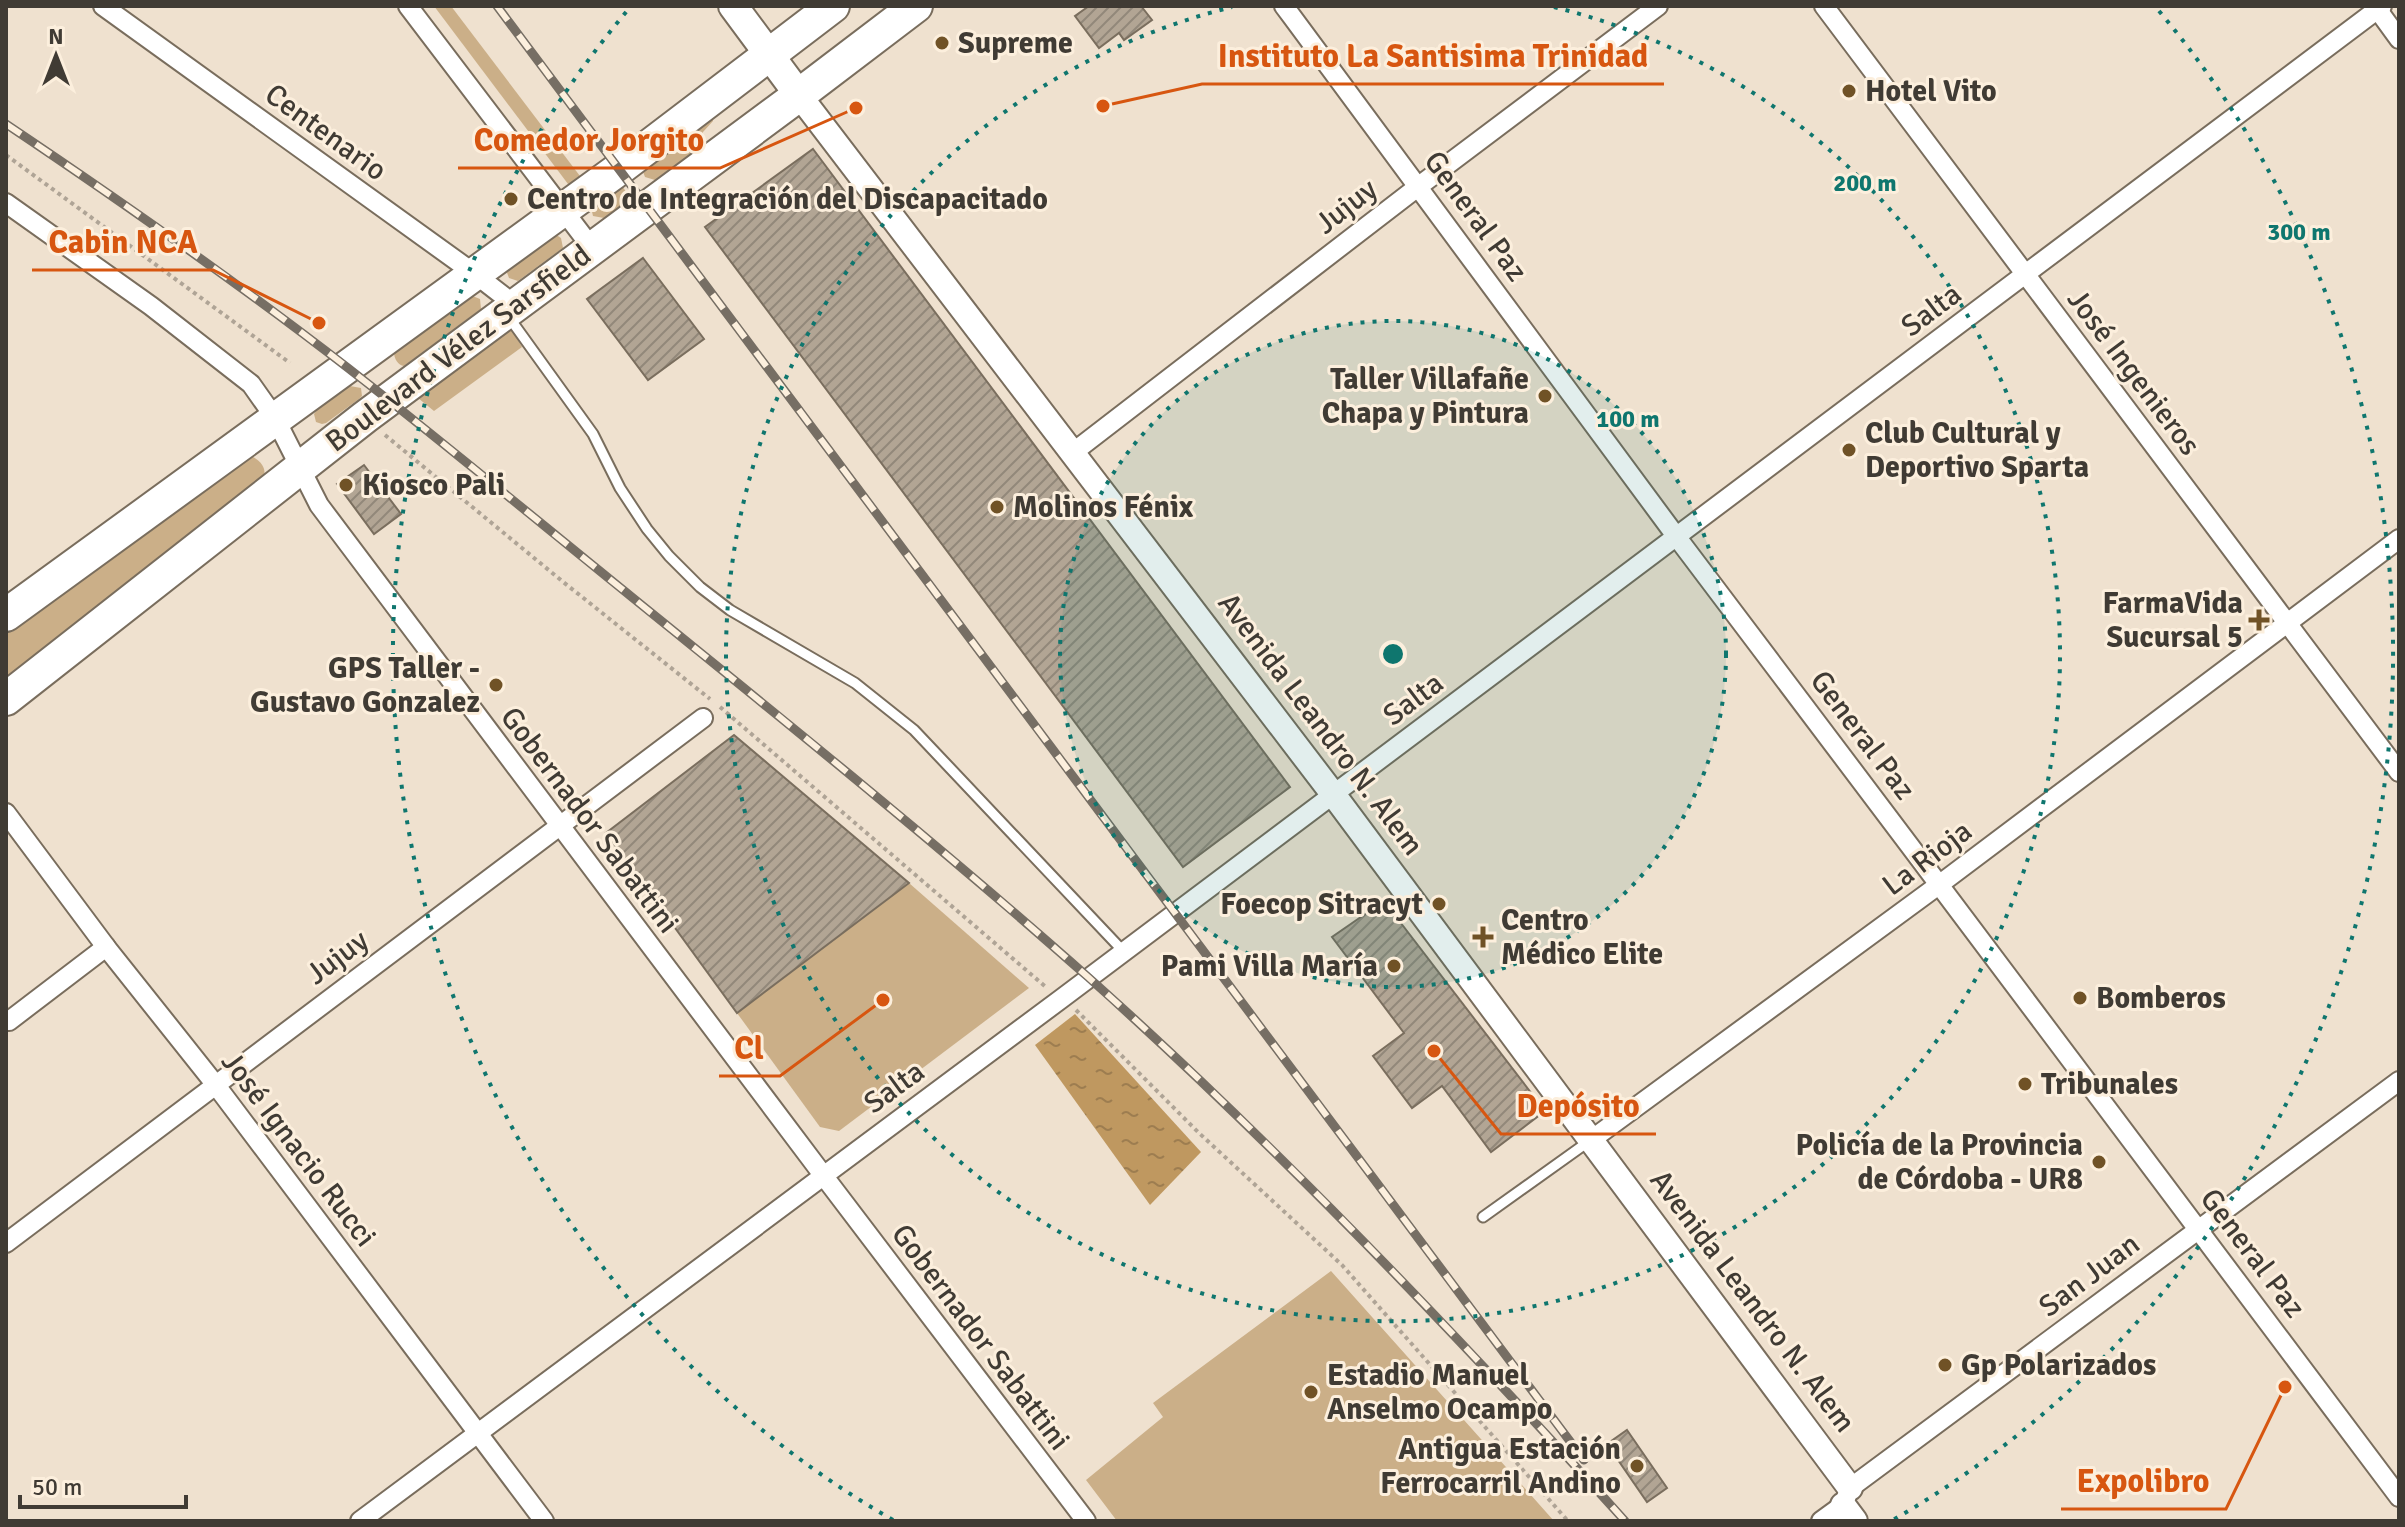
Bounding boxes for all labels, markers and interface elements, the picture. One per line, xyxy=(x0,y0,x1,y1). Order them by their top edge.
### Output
north arrow xyxy=(16,16,96,96)
text: N xyxy=(48,23,64,50)
place label: Supreme xyxy=(958,25,1073,62)
callout: Instituto La Santisima Trinidad xyxy=(1202,28,1664,84)
marker: Supreme xyxy=(933,34,951,52)
text: Instituto La Santisima Trinidad xyxy=(1218,37,1648,76)
place label: Hotel Vito xyxy=(1865,73,1997,110)
street label: Centenario xyxy=(258,76,394,189)
marker: Hotel Vito xyxy=(1840,82,1858,100)
callout: Comedor Jorgito xyxy=(458,112,720,168)
text: Comedor Jorgito xyxy=(474,121,704,160)
street label: General Paz xyxy=(1416,144,1535,289)
text: 200 m xyxy=(1833,168,1897,198)
street label: Jujuy xyxy=(1308,171,1385,242)
place label: Centro de Integración del Discapacitado xyxy=(527,181,1048,218)
marker: Centro de Integración del Discapacitado xyxy=(502,190,520,208)
callout: Cabin NCA xyxy=(32,214,213,270)
text: 300 m xyxy=(2267,217,2331,247)
text: Cabin NCA xyxy=(48,223,198,262)
street label: Boulevard Vélez Sarsfield xyxy=(318,237,598,460)
street label: Salta xyxy=(1894,276,1969,345)
street label: José Ingenieros xyxy=(2059,282,2208,463)
place label: Taller Villafañe Chapa y Pintura xyxy=(1322,361,1529,432)
marker: Taller Villafañe Chapa y Pintura xyxy=(1536,387,1554,405)
text: 100 m xyxy=(1596,404,1660,434)
place label: Club Cultural y Deportivo Sparta xyxy=(1865,415,2089,486)
marker: Club Cultural y Deportivo Sparta xyxy=(1840,441,1858,459)
place label: Kiosco Pali xyxy=(362,467,505,504)
marker: Kiosco Pali xyxy=(337,476,355,494)
place label: Molinos Fénix xyxy=(1013,489,1194,526)
marker: Molinos Fénix xyxy=(988,498,1006,516)
place label: FarmaVida Sucursal 5 xyxy=(2102,585,2243,656)
street label: Avenida Leandro N. Alem xyxy=(1210,586,1431,863)
marker: FarmaVida Sucursal 5 xyxy=(2250,611,2268,629)
centre of rings xyxy=(1379,640,1407,668)
place label: GPS Taller - Gustavo Gonzalez xyxy=(250,650,480,721)
street label: General Paz xyxy=(1802,663,1923,807)
street label: Salta xyxy=(1376,665,1451,734)
marker: GPS Taller - Gustavo Gonzalez xyxy=(487,676,505,694)
street label: Gobernador Sabattini xyxy=(492,700,687,941)
street label: La Rioja xyxy=(1875,813,1979,904)
place label: Foecop Sitracyt xyxy=(1220,886,1423,923)
marker: Foecop Sitracyt xyxy=(1430,895,1448,913)
place label: Centro Médico Elite xyxy=(1501,902,1663,973)
street label: Jujuy xyxy=(299,922,376,993)
marker: Centro Médico Elite xyxy=(1472,926,1494,948)
place label: Pami Villa María xyxy=(1161,948,1378,985)
marker: Pami Villa María xyxy=(1385,957,1403,975)
place label: Bomberos xyxy=(2096,980,2226,1017)
marker: Bomberos xyxy=(2071,989,2089,1007)
callout: Cl xyxy=(719,1020,780,1076)
text: Cl xyxy=(734,1029,764,1068)
street label: José Ignacio Rucci xyxy=(213,1044,384,1254)
street label: Salta xyxy=(857,1053,932,1122)
place label: Tribunales xyxy=(2041,1066,2178,1103)
marker: Tribunales xyxy=(2016,1075,2034,1093)
callout: Depósito xyxy=(1501,1078,1656,1134)
text: Depósito xyxy=(1516,1087,1640,1126)
place label: Policía de la Provincia de Córdoba - UR8 xyxy=(1796,1127,2083,1198)
marker: Policía de la Provincia de Córdoba - UR8 xyxy=(2090,1153,2108,1171)
street label: Avenida Leandro N. Alem xyxy=(1642,1163,1863,1440)
street label: General Paz xyxy=(2192,1181,2313,1325)
street label: Gobernador Sabattini xyxy=(883,1217,1078,1458)
street label: San Juan xyxy=(2032,1226,2147,1325)
place label: Gp Polarizados xyxy=(1961,1347,2156,1384)
marker: Gp Polarizados xyxy=(1936,1356,1954,1374)
place label: Estadio Manuel Anselmo Ocampo xyxy=(1327,1357,1552,1428)
marker: Estadio Manuel Anselmo Ocampo xyxy=(1302,1383,1320,1401)
place label: Antigua Estación Ferrocarril Andino xyxy=(1380,1431,1621,1502)
callout: Expolibro xyxy=(2061,1453,2226,1509)
marker: Antigua Estación Ferrocarril Andino xyxy=(1628,1457,1646,1475)
scale bar xyxy=(20,1459,186,1509)
text: Expolibro xyxy=(2077,1462,2209,1501)
text: 50 m xyxy=(32,1472,82,1502)

